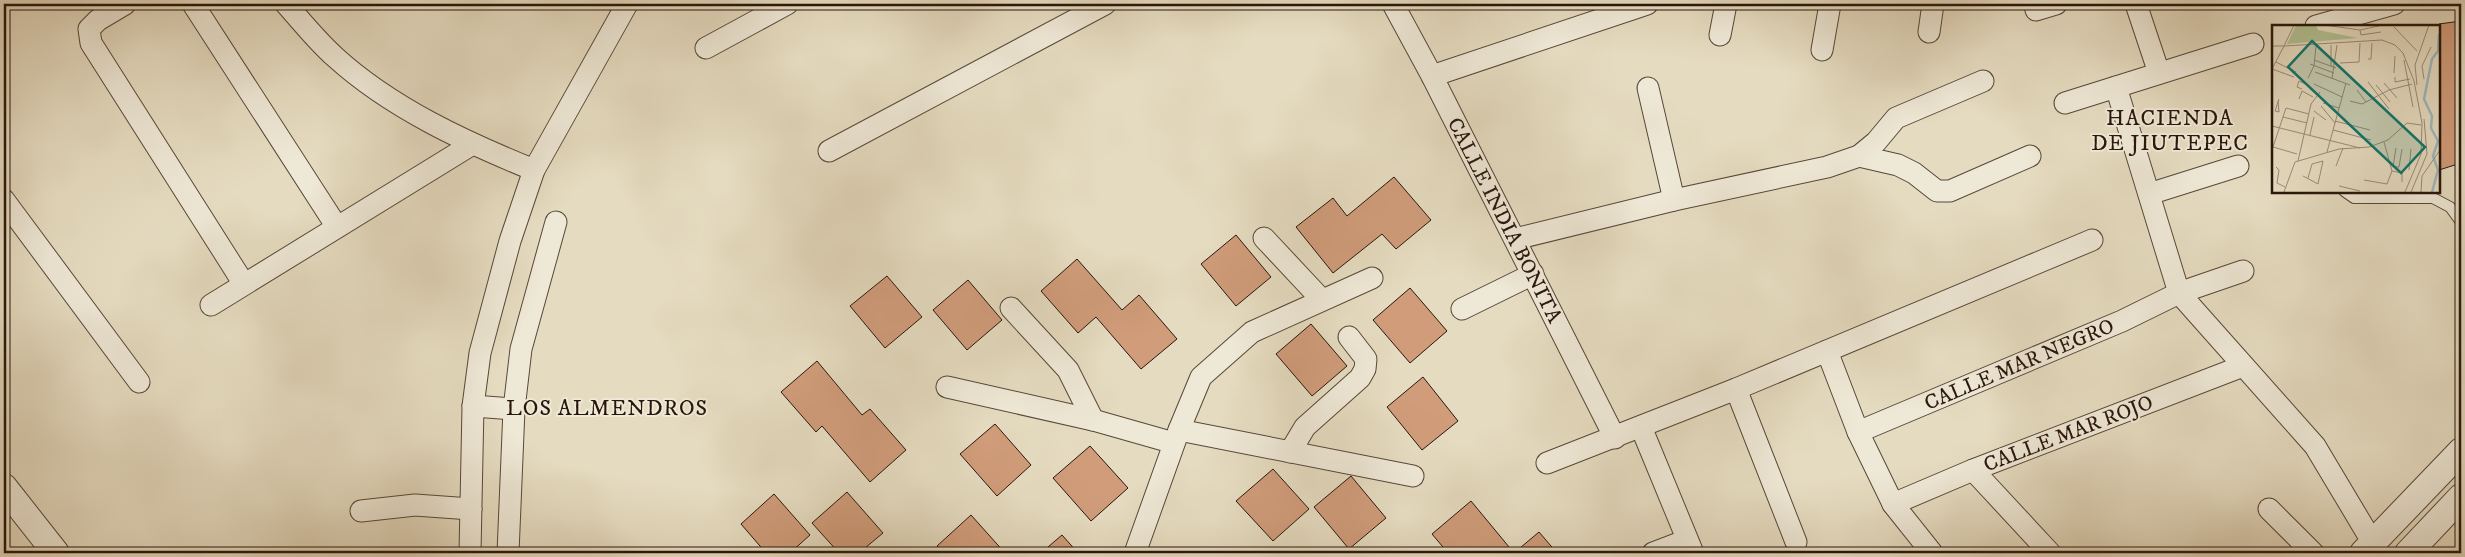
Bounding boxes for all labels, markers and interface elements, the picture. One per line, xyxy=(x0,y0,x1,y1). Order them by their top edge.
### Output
inset map xyxy=(2272,25,2440,192)
district label: HACIENDA DE JIUTEPEC xyxy=(2091,105,2249,157)
street label: CALLE INDIA BONITA xyxy=(1441,113,1568,328)
street label: CALLE MAR NEGRO xyxy=(1921,313,2118,417)
street label: CALLE MAR ROJO xyxy=(1980,390,2157,478)
district label: LOS ALMENDROS xyxy=(506,395,708,422)

